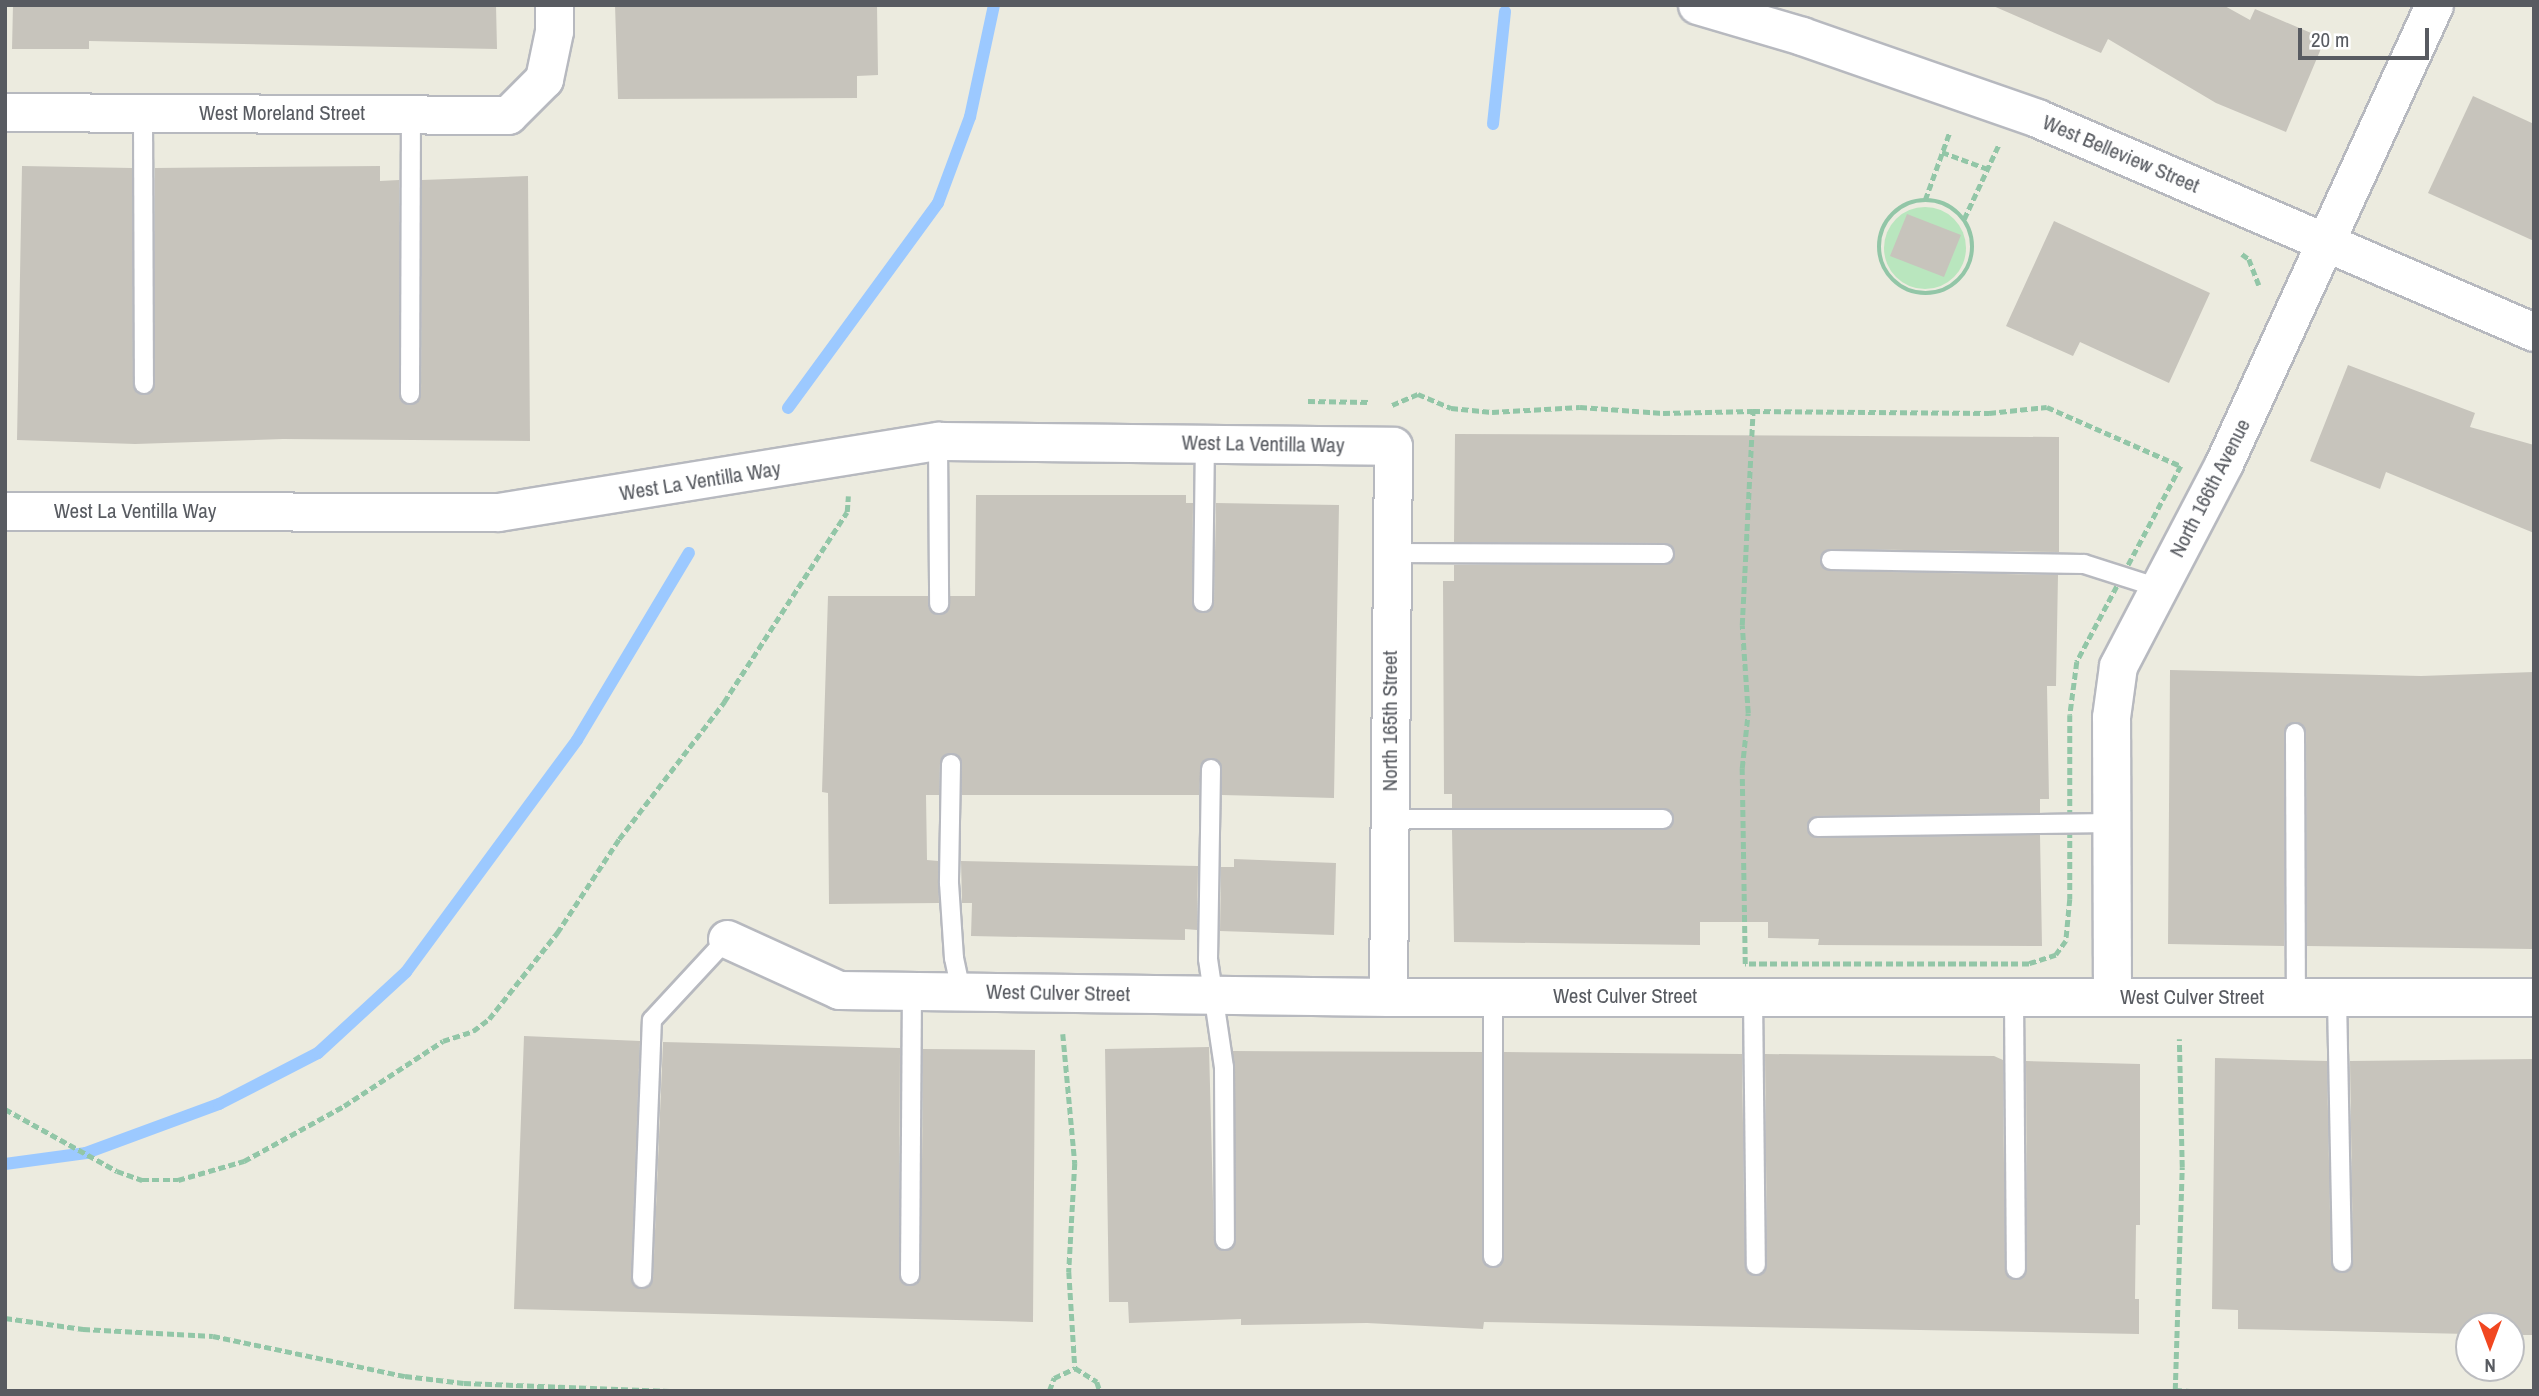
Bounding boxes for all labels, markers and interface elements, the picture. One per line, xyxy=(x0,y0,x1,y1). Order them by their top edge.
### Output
scale bar xyxy=(2301,14,2432,58)
text: 20 m xyxy=(2311,25,2349,54)
street label: West Moreland Street xyxy=(199,100,365,126)
street label: West Belleview Street xyxy=(2039,110,2203,198)
street label: North 166th Avenue xyxy=(2164,414,2256,562)
street label: West La Ventilla Way xyxy=(1181,430,1345,458)
street label: West La Ventilla Way xyxy=(618,456,782,506)
street label: West La Ventilla Way xyxy=(54,498,216,524)
street label: North 165th Street xyxy=(1377,651,1403,791)
street label: West Culver Street xyxy=(986,979,1130,1007)
street label: West Culver Street xyxy=(1553,983,1697,1009)
street label: West Culver Street xyxy=(2120,984,2264,1010)
north arrow xyxy=(2455,1312,2525,1382)
text: N xyxy=(2484,1353,2496,1379)

